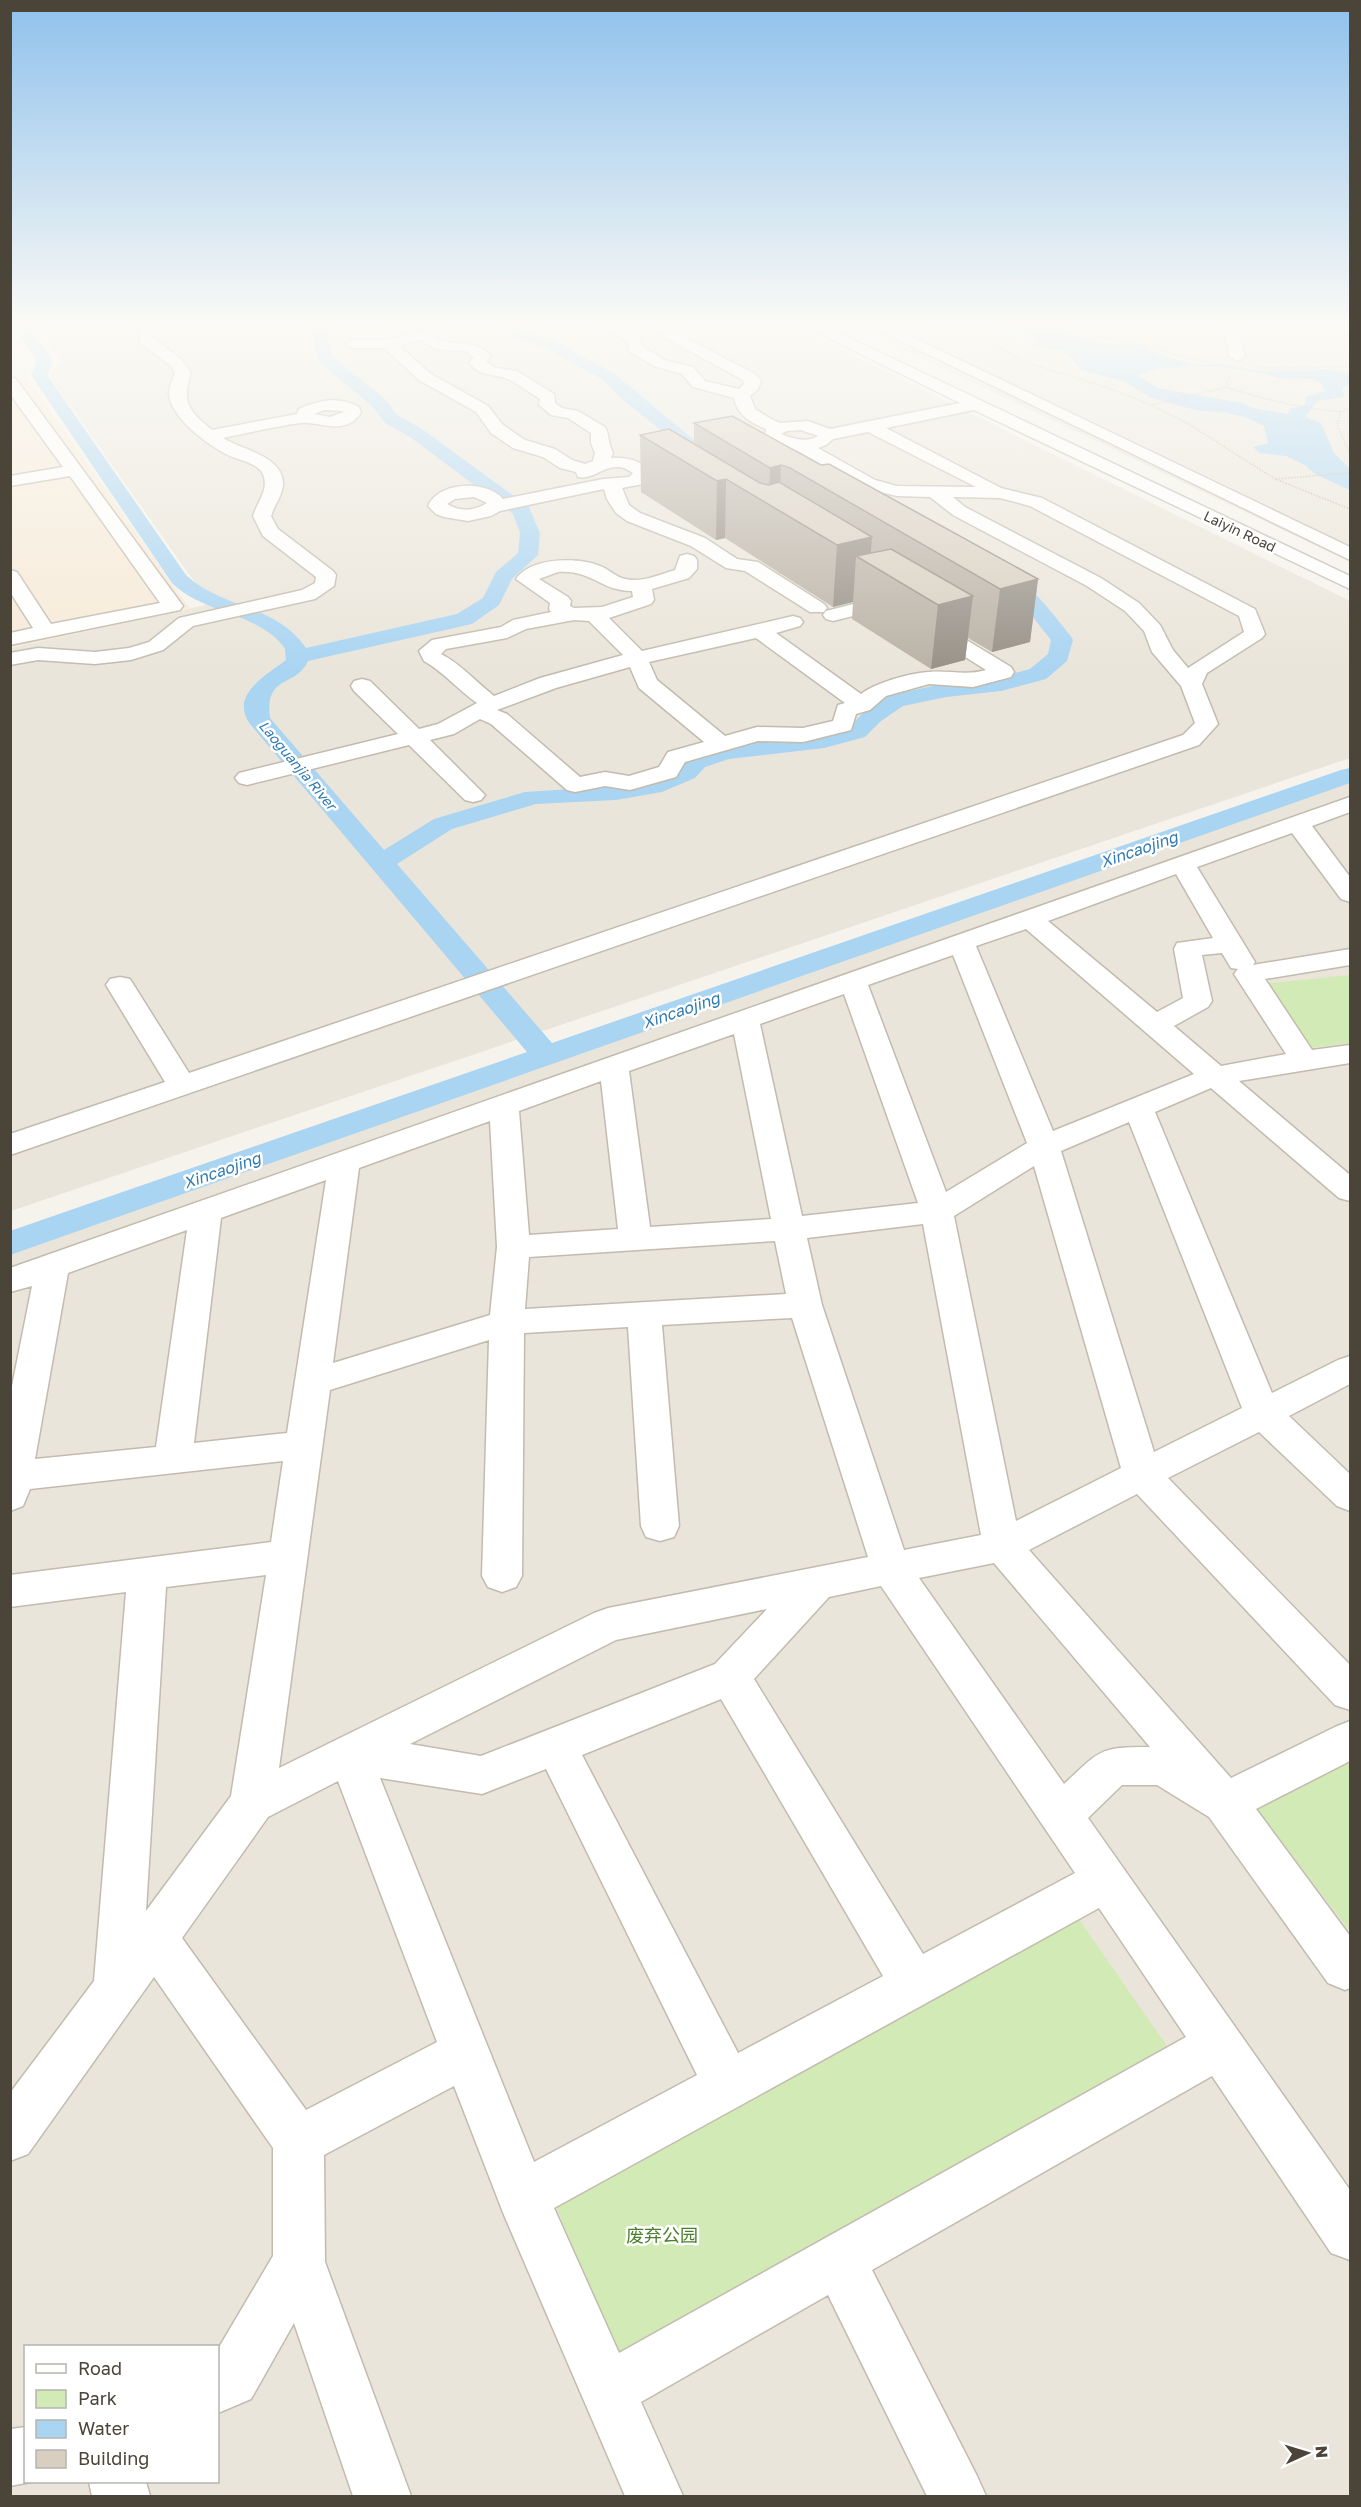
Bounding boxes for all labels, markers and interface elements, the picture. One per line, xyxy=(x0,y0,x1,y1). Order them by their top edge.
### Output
street label: Laiyin Road xyxy=(1201,507,1279,555)
water label: Laoguanjia River xyxy=(256,717,342,815)
water label: Xincaojing xyxy=(1098,826,1181,872)
water label: Xincaojing xyxy=(640,987,723,1033)
water label: Xincaojing xyxy=(181,1147,264,1193)
park label: 废弃公园 xyxy=(626,2224,698,2246)
legend xyxy=(24,2345,219,2483)
text: Road xyxy=(78,2357,122,2379)
text: Park xyxy=(78,2387,117,2409)
text: Water xyxy=(78,2417,129,2439)
north arrow xyxy=(1277,2423,1337,2483)
text: N xyxy=(1312,2445,1332,2459)
text: Building xyxy=(78,2447,149,2469)

